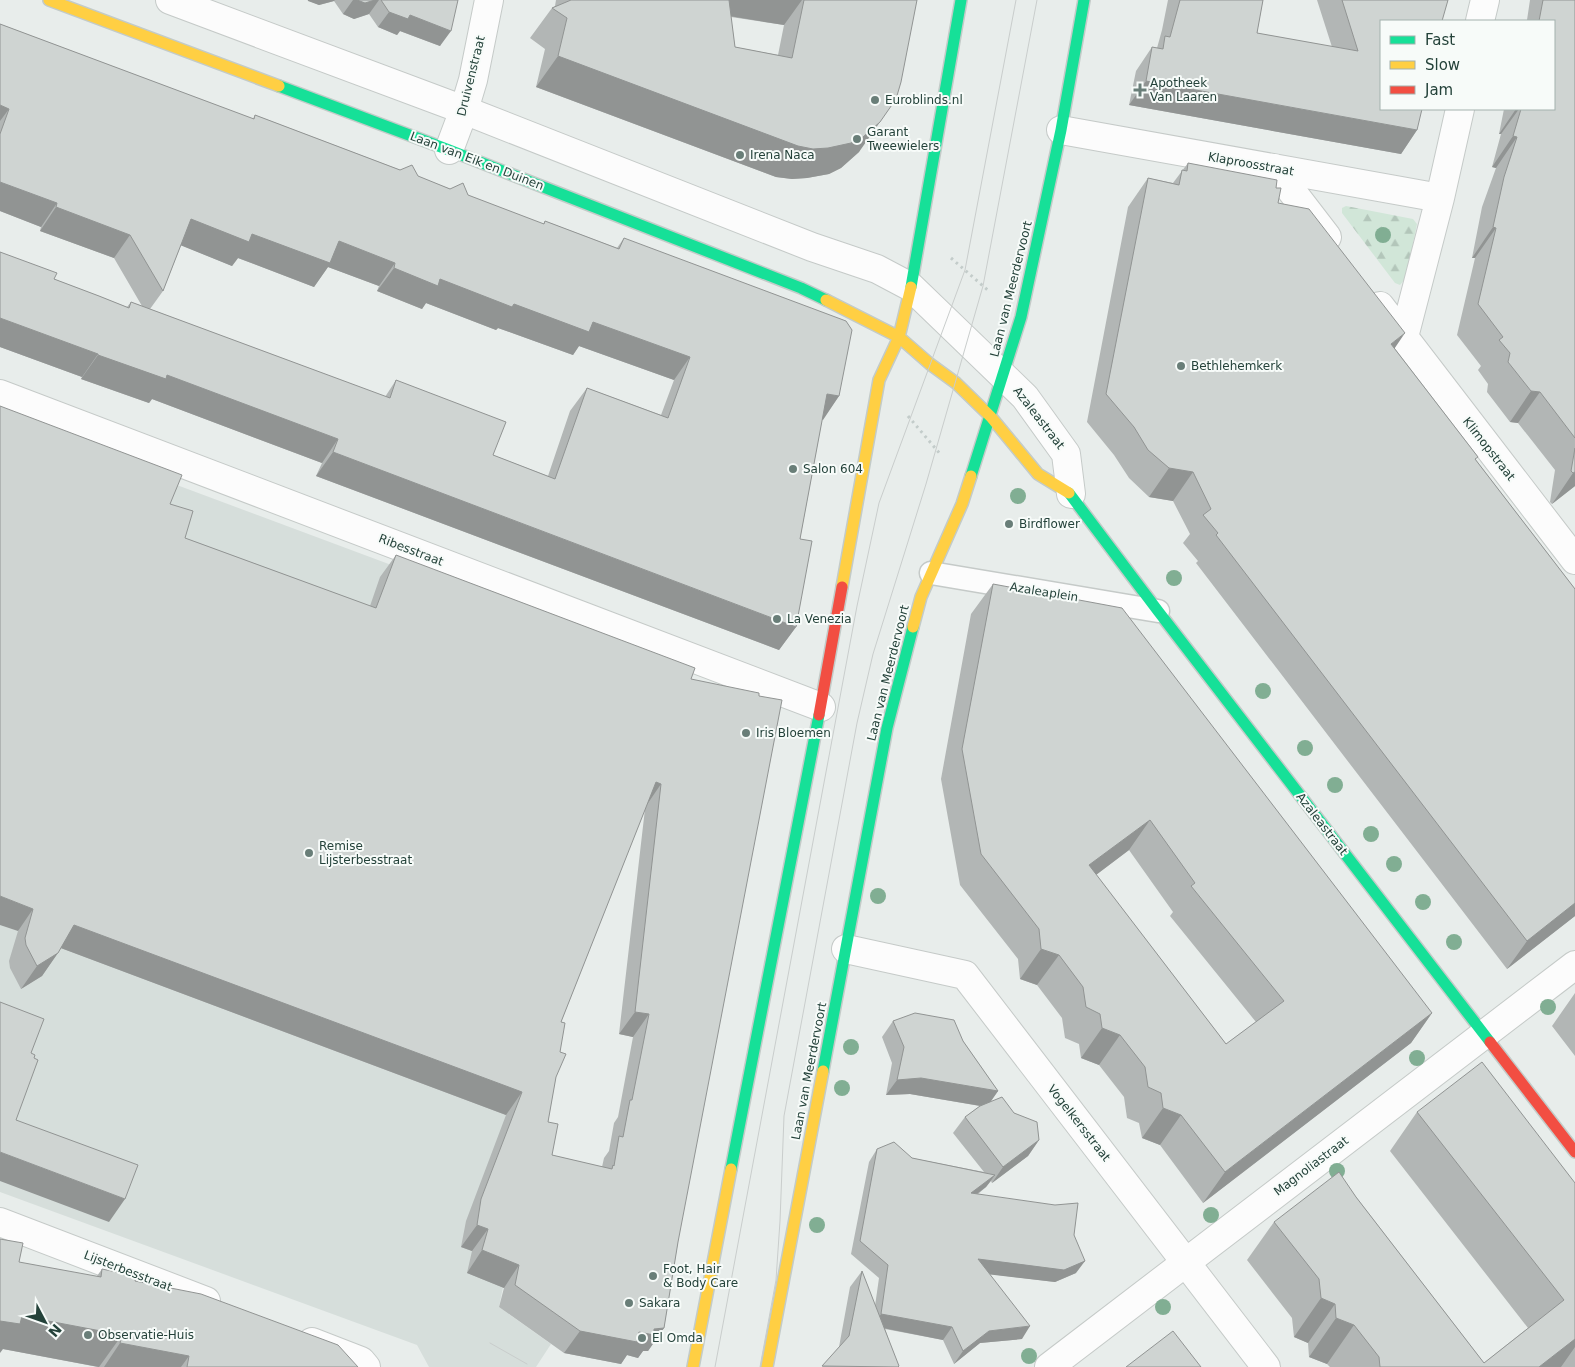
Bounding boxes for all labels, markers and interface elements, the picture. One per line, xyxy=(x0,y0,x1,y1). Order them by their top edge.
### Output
legend xyxy=(1380,20,1555,110)
text: Fast xyxy=(1425,31,1455,49)
street label: Druivenstraat xyxy=(454,34,488,118)
text: Slow xyxy=(1425,56,1460,74)
place label: Apotheek Van Laaren xyxy=(1150,76,1217,104)
text: Jam xyxy=(1424,81,1453,99)
marker: Apotheek Van Laaren xyxy=(1134,84,1146,96)
place label: Euroblinds.nl xyxy=(885,93,963,107)
marker: Euroblinds.nl xyxy=(869,94,881,106)
place label: Garant Tweewielers xyxy=(866,125,939,153)
street label: Laan van Eik en Duinen xyxy=(408,129,546,193)
marker: Garant Tweewielers xyxy=(851,133,863,145)
place label: Irena Naca xyxy=(750,148,815,162)
marker: Irena Naca xyxy=(734,149,746,161)
street label: Klaproosstraat xyxy=(1207,150,1295,179)
street label: Laan van Meerdervoort xyxy=(987,219,1035,359)
place label: Bethlehemkerk xyxy=(1191,359,1282,373)
marker: Bethlehemkerk xyxy=(1175,360,1187,372)
street label: Azaleastraat xyxy=(1010,384,1068,452)
street label: Klimopstraat xyxy=(1460,415,1518,484)
place label: Salon 604 xyxy=(803,462,863,476)
marker: Salon 604 xyxy=(787,463,799,475)
place label: Birdflower xyxy=(1019,517,1080,531)
marker: Birdflower xyxy=(1003,518,1015,530)
street label: Ribesstraat xyxy=(377,531,446,569)
street label: Azaleaplein xyxy=(1009,580,1079,604)
street label: Laan van Meerdervoort xyxy=(864,603,912,743)
place label: La Venezia xyxy=(787,612,852,626)
marker: La Venezia xyxy=(771,613,783,625)
place label: Iris Bloemen xyxy=(756,726,831,740)
marker: Iris Bloemen xyxy=(740,727,752,739)
street label: Azaleastraat xyxy=(1293,790,1351,858)
place label: Remise Lijsterbesstraat xyxy=(319,839,412,867)
marker: Remise Lijsterbesstraat xyxy=(303,847,315,859)
street label: Laan van Meerdervoort xyxy=(789,1001,829,1141)
street label: Vogelkersstraat xyxy=(1045,1082,1113,1164)
street label: Magnoliastraat xyxy=(1271,1133,1351,1199)
street label: Lijsterbesstraat xyxy=(82,1248,174,1294)
place label: Foot, Hair & Body Care xyxy=(663,1262,738,1290)
marker: Foot, Hair & Body Care xyxy=(647,1270,659,1282)
place label: Sakara xyxy=(639,1296,680,1310)
north arrow xyxy=(20,1297,70,1347)
marker: Sakara xyxy=(623,1297,635,1309)
text: N xyxy=(45,1321,65,1340)
place label: Observatie-Huis xyxy=(98,1328,194,1342)
marker: Observatie-Huis xyxy=(82,1329,94,1341)
place label: El Omda xyxy=(652,1331,703,1345)
marker: El Omda xyxy=(636,1332,648,1344)

